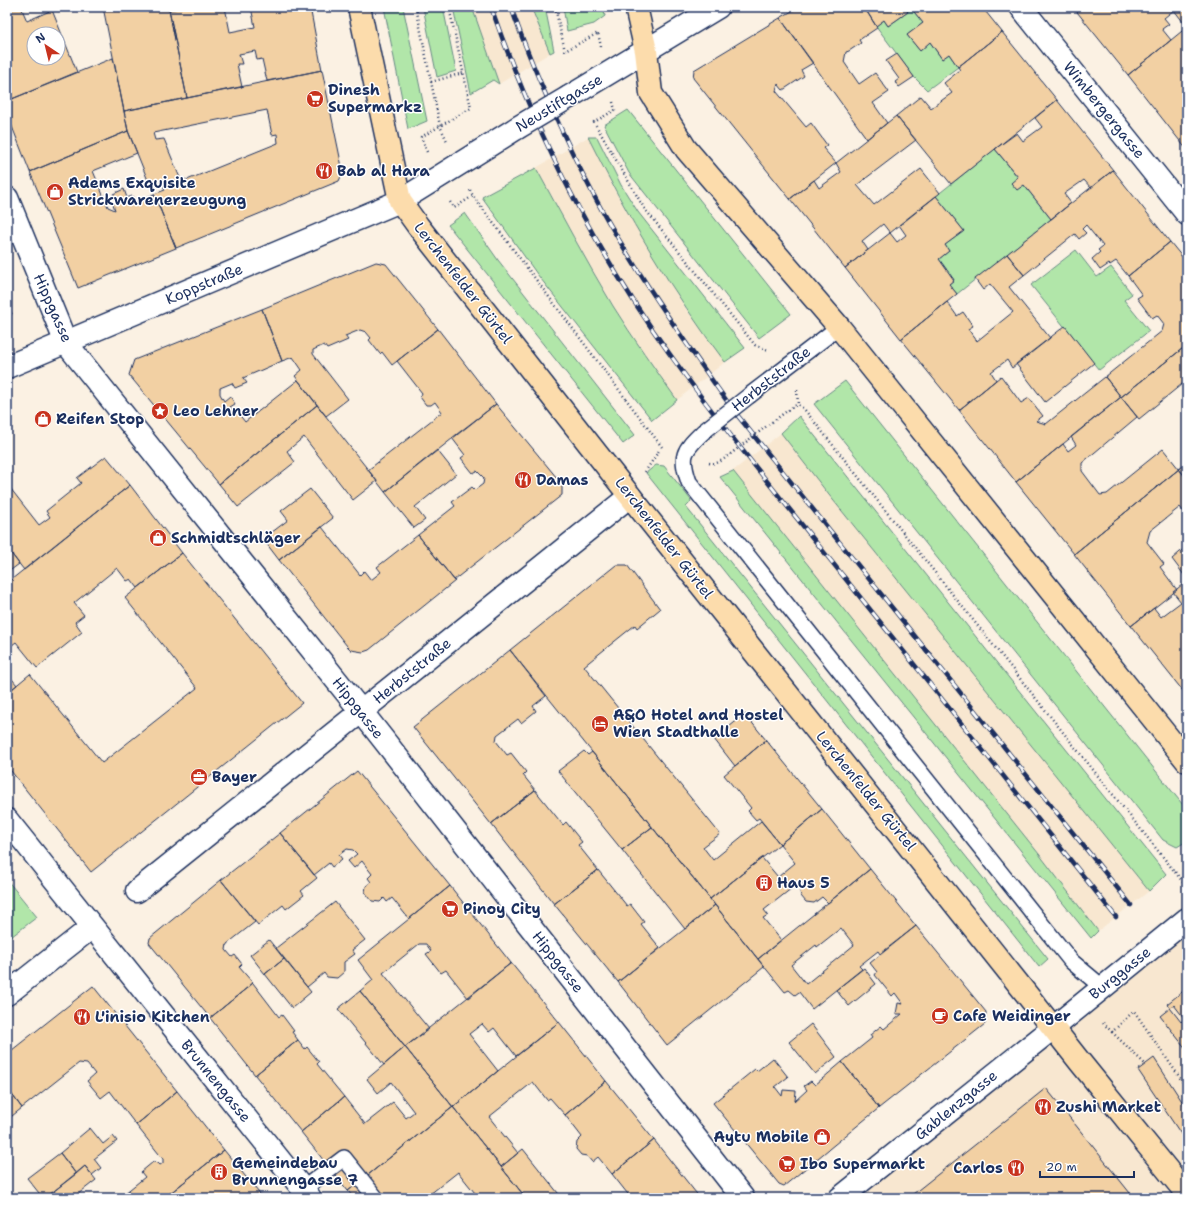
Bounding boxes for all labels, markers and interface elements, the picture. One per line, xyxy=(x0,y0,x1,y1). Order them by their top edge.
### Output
north arrow xyxy=(26,26,66,66)
text: N xyxy=(33,29,49,47)
street label: Wimbergergasse xyxy=(1059,57,1149,163)
street label: Neustiftgasse xyxy=(512,69,606,137)
place label: Dinesh Supermarkz xyxy=(328,80,422,117)
supermarket icon: Dinesh Supermarkz xyxy=(305,89,325,109)
restaurant icon: Bab al Hara xyxy=(314,161,334,181)
place label: Bab al Hara xyxy=(337,161,431,181)
place label: Adems Exquisite Strickwarenerzeugung xyxy=(68,173,246,210)
shop icon: Adems Exquisite Strickwarenerzeugung xyxy=(45,182,65,202)
street label: Lerchenfelder Gürtel xyxy=(409,218,517,348)
street label: Koppstraße xyxy=(162,259,246,309)
street label: Hippgasse xyxy=(29,270,77,346)
street label: Herbststraße xyxy=(727,342,815,416)
place icon: Leo Lehner xyxy=(150,401,170,421)
place label: Leo Lehner xyxy=(173,401,259,421)
shop icon: Reifen Stop xyxy=(33,409,53,429)
place label: Reifen Stop xyxy=(56,409,144,429)
restaurant icon: Damas xyxy=(513,470,533,490)
place label: Damas xyxy=(536,470,588,490)
street label: Lerchenfelder Gürtel xyxy=(610,473,718,603)
shop icon: Schmidtschläger xyxy=(148,528,168,548)
place label: Schmidtschläger xyxy=(171,528,301,548)
street label: Herbststraße xyxy=(369,633,455,709)
street label: Hippgasse xyxy=(328,673,388,743)
place label: A&O Hotel and Hostel Wien Stadthalle xyxy=(613,705,783,742)
hotel icon: A&O Hotel and Hostel Wien Stadthalle xyxy=(590,714,610,734)
street label: Lerchenfelder Gürtel xyxy=(811,727,921,856)
office icon: Bayer xyxy=(189,767,209,787)
place label: Bayer xyxy=(212,767,257,787)
building icon: Haus 5 xyxy=(754,873,774,893)
place label: Haus 5 xyxy=(777,873,830,893)
supermarket icon: Pinoy City xyxy=(440,899,460,919)
place label: Pinoy City xyxy=(463,899,541,919)
street label: Hippgasse xyxy=(528,927,588,997)
street label: Burggasse xyxy=(1085,942,1155,1004)
cafe icon: Cafe Weidinger xyxy=(930,1006,950,1026)
place label: Cafe Weidinger xyxy=(953,1006,1071,1026)
restaurant icon: L'inisio Kitchen xyxy=(72,1007,92,1027)
place label: L'inisio Kitchen xyxy=(95,1007,210,1027)
street label: Brunnengasse xyxy=(176,1035,256,1127)
street label: Gablenzgasse xyxy=(910,1065,1002,1145)
restaurant icon: Zushi Market xyxy=(1033,1097,1053,1117)
place label: Zushi Market xyxy=(1056,1097,1161,1117)
place label: Aytu Mobile xyxy=(714,1127,809,1147)
shop icon: Aytu Mobile xyxy=(812,1127,832,1147)
place label: Gemeindebau Brunnengasse 7 xyxy=(232,1153,358,1190)
scale bar xyxy=(1040,1153,1134,1179)
supermarket icon: Ibo Supermarkt xyxy=(777,1154,797,1174)
place label: Ibo Supermarkt xyxy=(800,1154,925,1174)
place label: Carlos xyxy=(953,1158,1003,1178)
restaurant icon: Carlos xyxy=(1006,1158,1026,1178)
text: 20 m xyxy=(1046,1159,1077,1175)
building icon: Gemeindebau Brunnengasse 7 xyxy=(209,1162,229,1182)

